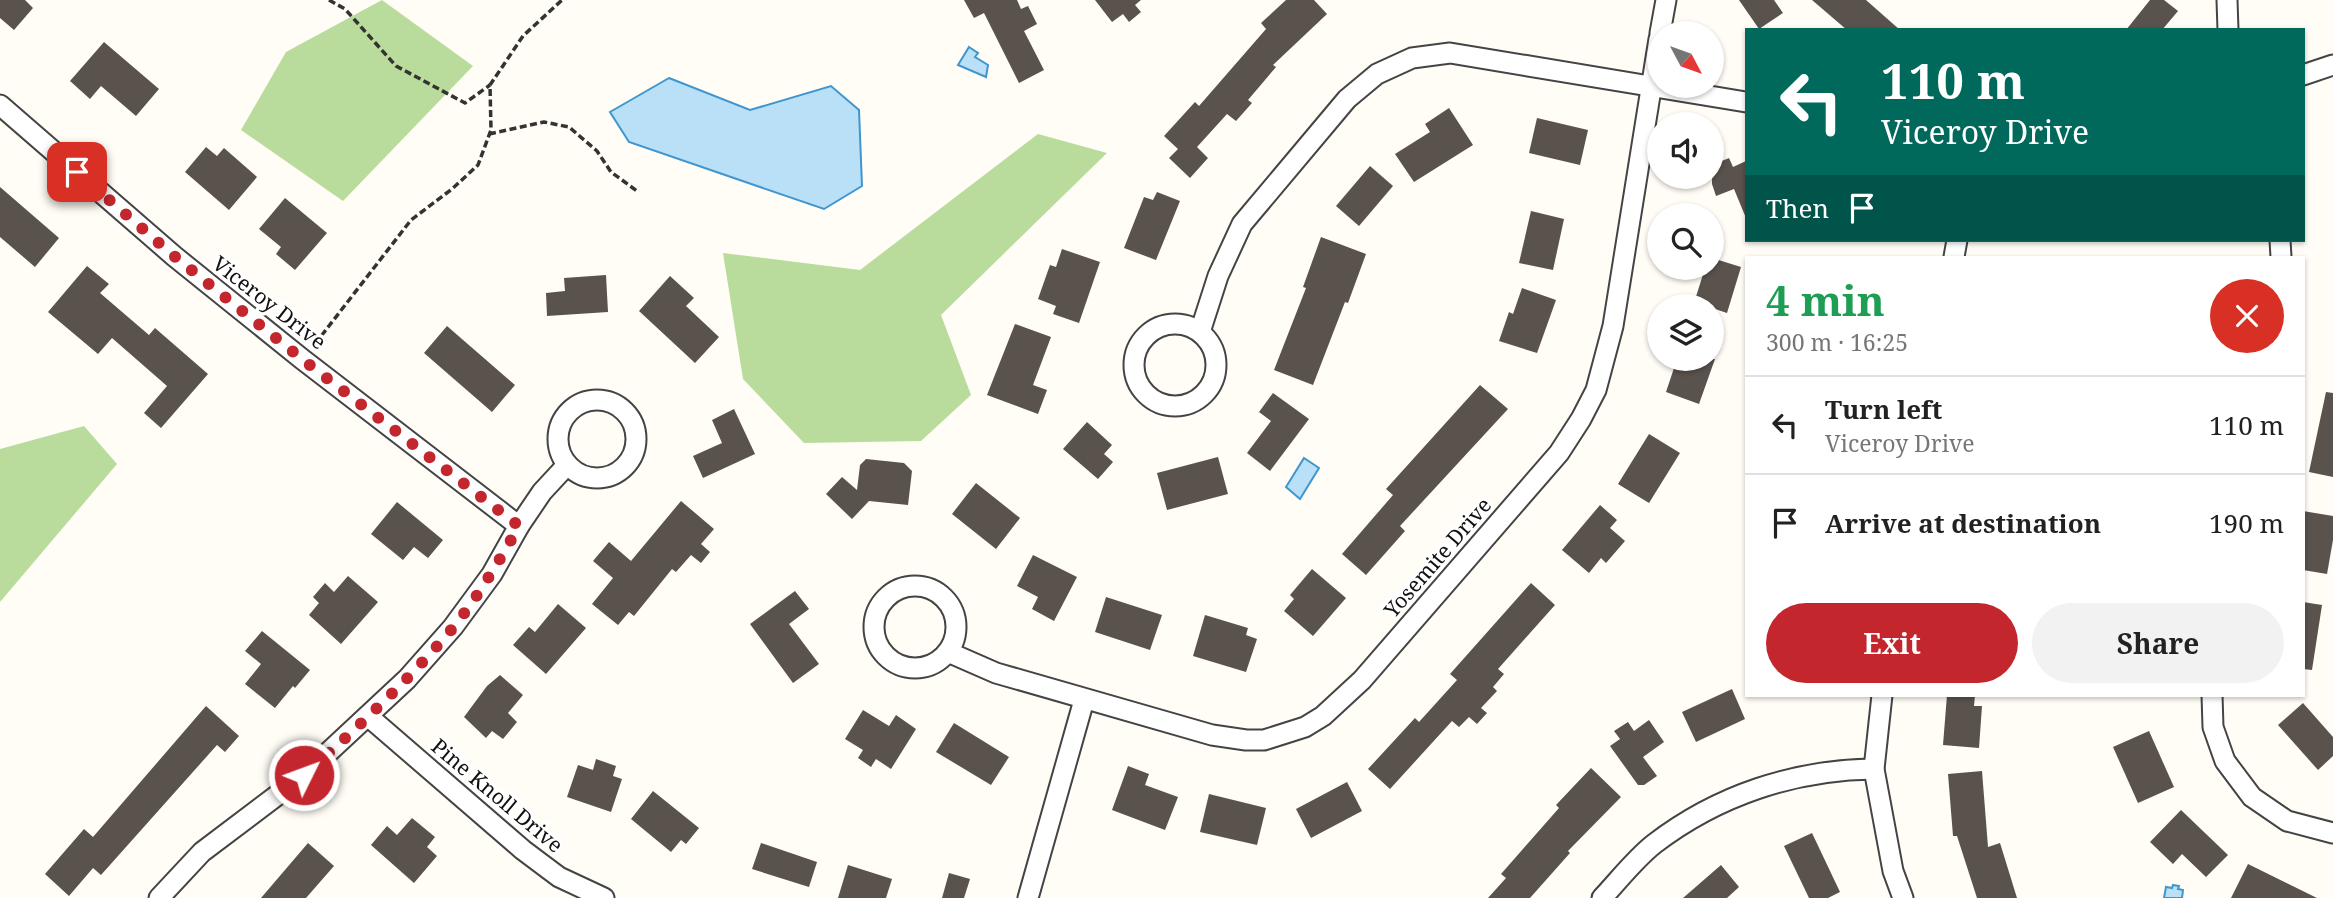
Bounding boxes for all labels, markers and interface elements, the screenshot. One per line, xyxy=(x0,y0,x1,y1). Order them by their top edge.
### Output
north arrow xyxy=(1647,21,1724,98)
map controls xyxy=(1647,21,1724,371)
text: 110 m xyxy=(1881,47,2025,113)
icon: left xyxy=(1766,56,1857,147)
text: Viceroy Drive xyxy=(1881,110,2089,153)
button: sound xyxy=(1647,112,1724,189)
pin xyxy=(47,142,107,202)
icon: arrive xyxy=(58,153,96,191)
icon: arrive xyxy=(1843,189,1881,227)
text: Then xyxy=(1766,190,1829,226)
button: search xyxy=(1647,203,1724,280)
street label: Viceroy Drive xyxy=(207,249,332,355)
text: 4 min xyxy=(1766,271,1885,328)
button: close xyxy=(2210,279,2284,353)
button: layers xyxy=(1647,294,1724,371)
text: 300 m · 16:25 xyxy=(1766,326,1908,358)
text: Turn left xyxy=(1825,391,1942,427)
icon: left xyxy=(1766,406,1804,444)
text: 110 m xyxy=(2209,407,2284,443)
text: Viceroy Drive xyxy=(1825,427,1975,459)
street label: Yosemite Drive xyxy=(1377,491,1497,624)
icon: arrive xyxy=(1766,504,1804,542)
text: Arrive at destination xyxy=(1825,505,2101,541)
text: 190 m xyxy=(2209,505,2284,541)
button: Exit xyxy=(1766,603,2018,683)
button: Share xyxy=(2032,603,2284,683)
street label: Pine Knoll Drive xyxy=(426,732,569,859)
position arrow xyxy=(267,738,341,812)

